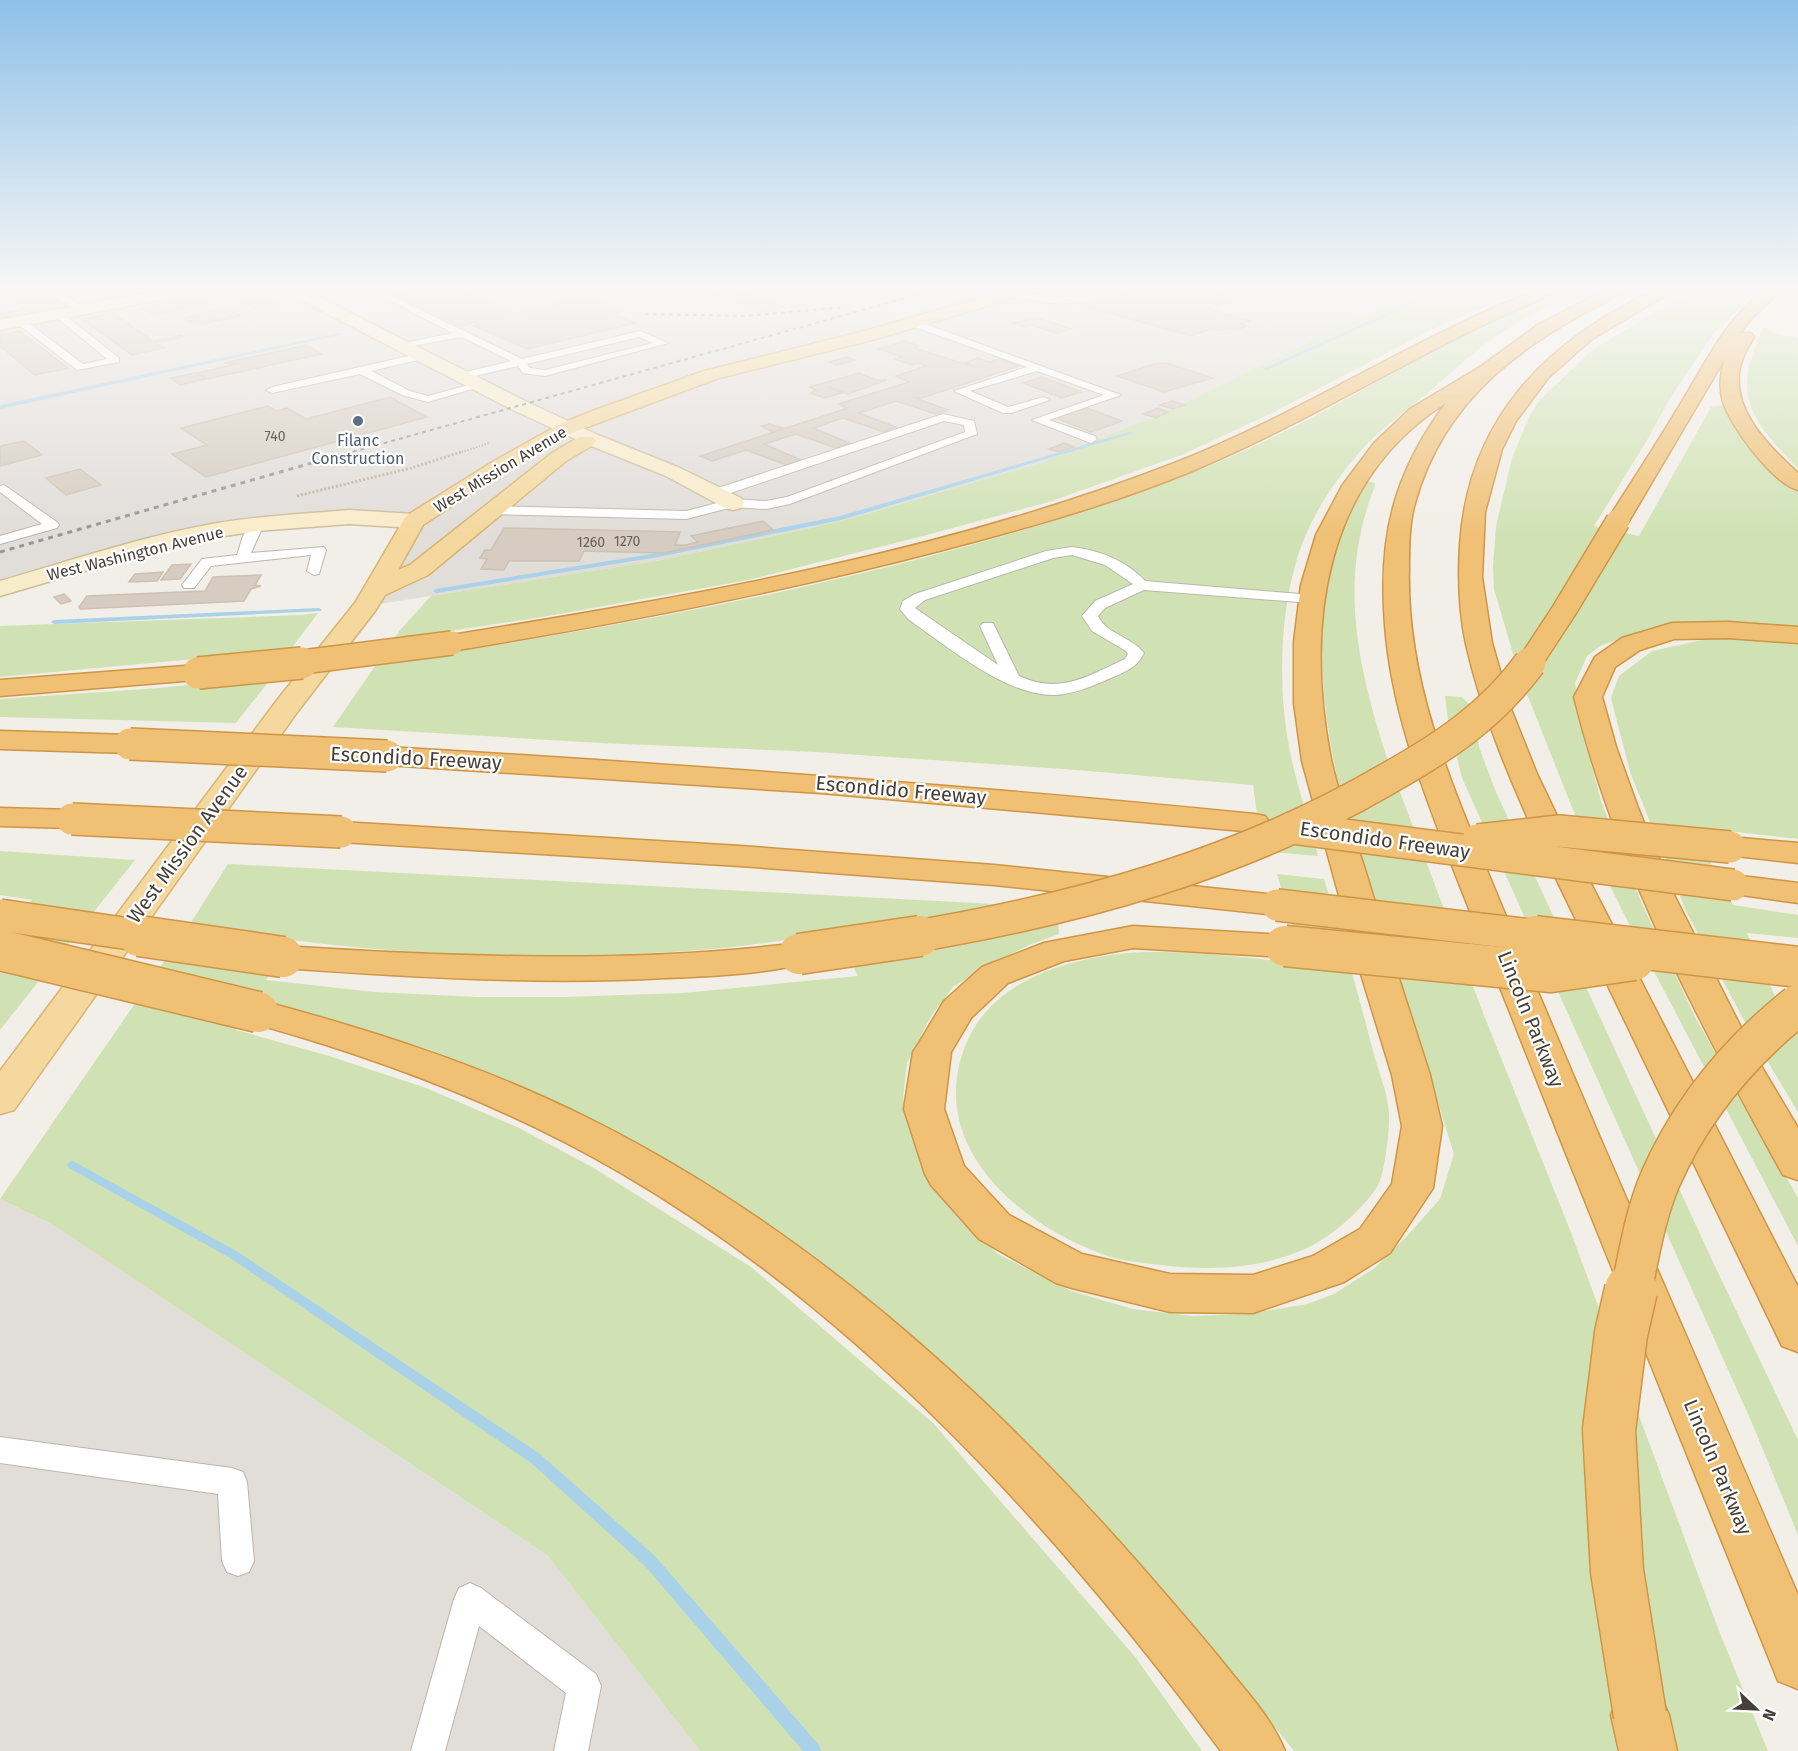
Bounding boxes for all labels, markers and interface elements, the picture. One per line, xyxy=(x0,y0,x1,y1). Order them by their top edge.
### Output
marker: Filanc Construction xyxy=(351,414,365,428)
street label: West Mission Avenue xyxy=(430,422,570,517)
house number: 740 xyxy=(265,428,286,445)
place label: Filanc Construction xyxy=(312,431,404,468)
street label: West Washington Avenue xyxy=(45,522,225,585)
house number: 1270 xyxy=(614,533,641,550)
house number: 1260 xyxy=(577,534,605,551)
street label: Escondido Freeway xyxy=(330,742,502,774)
street label: West Mission Avenue xyxy=(122,760,252,928)
street label: Escondido Freeway xyxy=(814,771,988,809)
street label: Escondido Freeway xyxy=(1298,816,1472,864)
street label: Lincoln Parkway xyxy=(1493,947,1569,1091)
street label: Lincoln Parkway xyxy=(1679,1396,1757,1539)
north arrow xyxy=(1726,1679,1786,1739)
text: N xyxy=(1759,1706,1780,1723)

